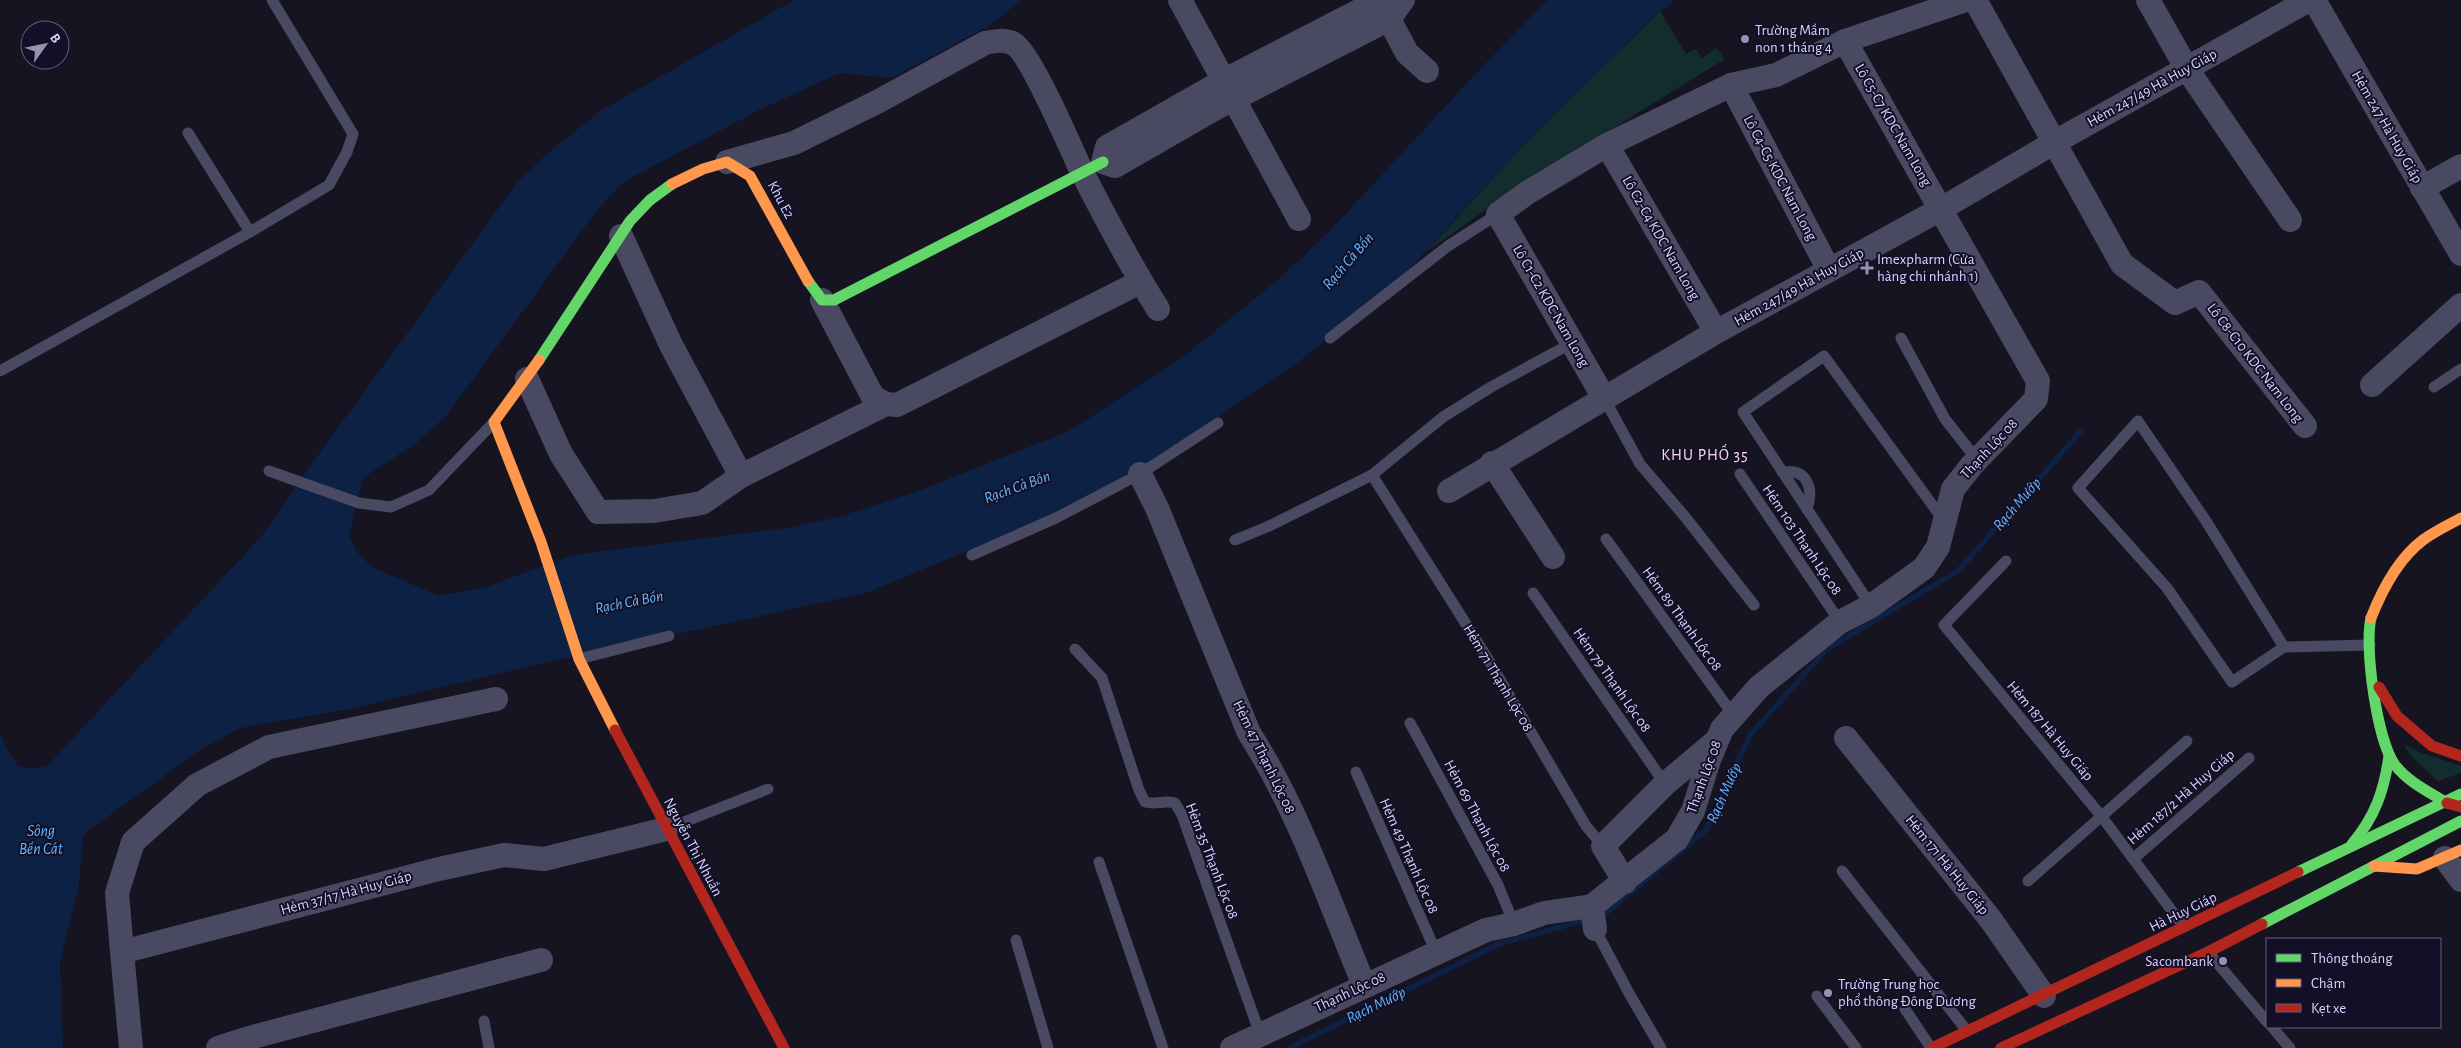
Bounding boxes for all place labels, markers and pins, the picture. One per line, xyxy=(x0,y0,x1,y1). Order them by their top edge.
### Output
place label: Trường Mầm non 1 tháng 4 xyxy=(1755,23,1832,55)
marker: Trường Mầm non 1 tháng 4 xyxy=(1739,33,1751,45)
place label: Imexpharm (Cửa hàng chi nhánh 1) xyxy=(1877,252,1979,284)
marker: Imexpharm (Cửa hàng chi nhánh 1) xyxy=(1861,262,1873,274)
place label: Sacombank xyxy=(2145,954,2213,969)
marker: Sacombank xyxy=(2217,955,2229,967)
place label: Trường Trung học phổ thông Đông Dương xyxy=(1838,977,1976,1009)
marker: Trường Trung học phổ thông Đông Dương xyxy=(1822,987,1834,999)

